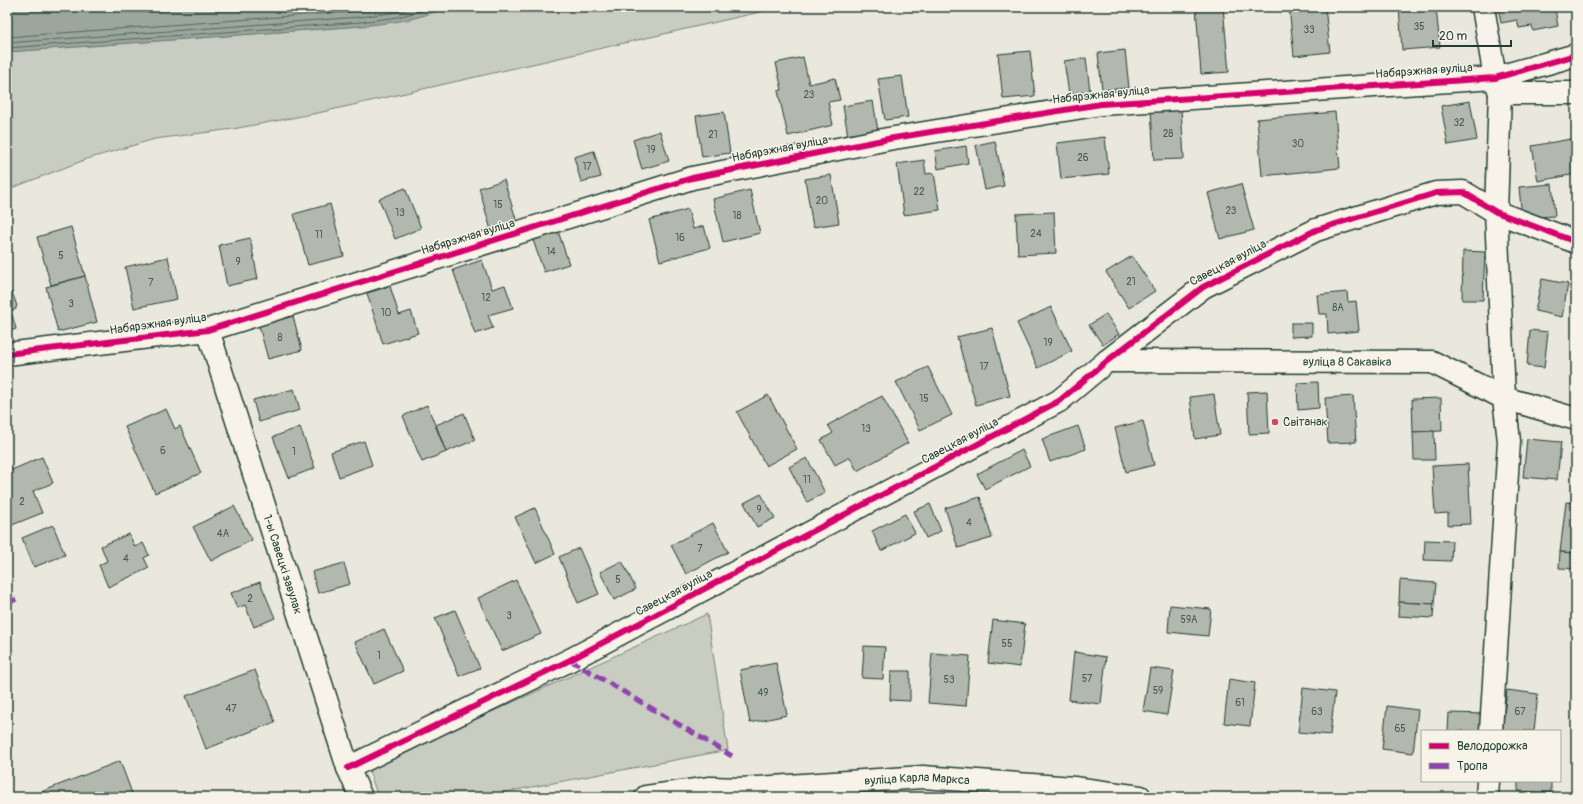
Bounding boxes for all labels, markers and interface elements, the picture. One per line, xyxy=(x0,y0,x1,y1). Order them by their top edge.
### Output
house number: 35 xyxy=(1414,21,1425,33)
scale bar xyxy=(1433,22,1511,48)
house number: 33 xyxy=(1303,24,1315,36)
text: 20 m xyxy=(1439,29,1468,44)
street label: Набярэжная вуліца xyxy=(1375,60,1474,82)
street label: Набярэжная вуліца xyxy=(1052,82,1151,108)
house number: 23 xyxy=(804,89,815,101)
house number: 32 xyxy=(1453,117,1465,129)
house number: 28 xyxy=(1163,128,1173,140)
house number: 21 xyxy=(708,129,718,141)
street label: Набярэжная вуліца xyxy=(731,132,830,166)
house number: 30 xyxy=(1292,138,1304,150)
house number: 19 xyxy=(646,144,656,156)
house number: 26 xyxy=(1077,152,1089,164)
house number: 17 xyxy=(582,161,592,173)
house number: 22 xyxy=(913,186,925,198)
house number: 20 xyxy=(816,195,828,207)
house number: 15 xyxy=(493,199,503,211)
house number: 23 xyxy=(1226,205,1237,217)
house number: 13 xyxy=(395,207,405,219)
house number: 18 xyxy=(733,210,741,222)
street label: Набярэжная вуліца xyxy=(419,215,517,258)
house number: 24 xyxy=(1030,228,1042,240)
house number: 11 xyxy=(315,229,323,241)
house number: 16 xyxy=(675,232,685,244)
street label: Савецкая вуліца xyxy=(1187,236,1269,290)
house number: 14 xyxy=(546,246,556,258)
house number: 5 xyxy=(58,250,64,262)
house number: 9 xyxy=(235,256,241,268)
house number: 21 xyxy=(1126,276,1136,288)
house number: 7 xyxy=(148,277,154,289)
house number: 12 xyxy=(481,292,491,304)
house number: 3 xyxy=(68,298,74,310)
house number: 8А xyxy=(1332,302,1344,314)
house number: 10 xyxy=(381,307,392,319)
street label: Набярэжная вуліца xyxy=(109,310,208,338)
house number: 8 xyxy=(277,332,283,344)
house number: 19 xyxy=(1043,337,1053,349)
street label: вуліца 8 Сакавіка xyxy=(1303,354,1392,369)
house number: 17 xyxy=(979,361,989,373)
house number: 15 xyxy=(919,393,929,405)
street label: Савецкая вуліца xyxy=(919,414,1001,468)
place label: Світанак xyxy=(1283,415,1328,430)
marker: Світанак xyxy=(1270,417,1280,427)
house number: 13 xyxy=(861,423,871,435)
house number: 6 xyxy=(160,445,166,457)
house number: 1 xyxy=(292,446,296,458)
house number: 11 xyxy=(803,474,811,486)
house number: 2 xyxy=(19,496,25,508)
house number: 9 xyxy=(756,504,762,516)
street label: 1-ы Савецкі завулак xyxy=(260,513,306,616)
house number: 4 xyxy=(966,517,972,529)
house number: 4А xyxy=(217,528,230,540)
house number: 7 xyxy=(697,543,703,555)
house number: 4 xyxy=(123,553,129,565)
street label: Савецкая вуліца xyxy=(633,566,715,620)
house number: 5 xyxy=(615,574,621,586)
house number: 2 xyxy=(247,593,253,605)
house number: 3 xyxy=(506,610,512,622)
house number: 59А xyxy=(1180,614,1198,626)
house number: 55 xyxy=(1002,638,1012,650)
house number: 1 xyxy=(377,650,381,662)
house number: 57 xyxy=(1082,673,1093,685)
house number: 53 xyxy=(944,674,955,686)
house number: 59 xyxy=(1153,685,1163,697)
house number: 49 xyxy=(758,687,768,699)
house number: 61 xyxy=(1235,697,1245,709)
house number: 47 xyxy=(225,703,237,715)
house number: 63 xyxy=(1311,706,1323,718)
house number: 67 xyxy=(1514,706,1526,718)
house number: 65 xyxy=(1394,723,1406,735)
legend xyxy=(1421,730,1561,782)
text: Велодорожка xyxy=(1457,739,1528,754)
text: Тропа xyxy=(1457,759,1488,774)
street label: вуліца Карла Маркса xyxy=(864,769,971,788)

